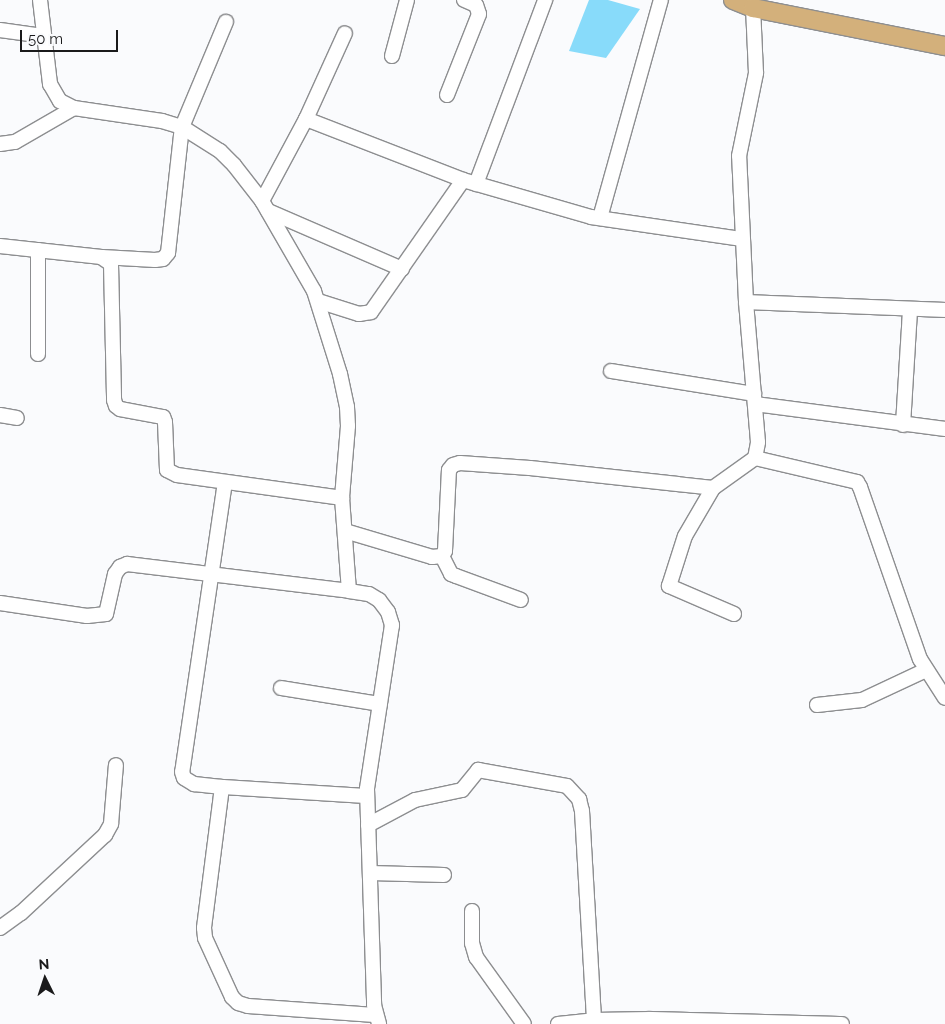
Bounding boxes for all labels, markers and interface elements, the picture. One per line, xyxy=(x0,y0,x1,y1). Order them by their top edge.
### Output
scale bar xyxy=(22,20,120,52)
text: 50 m xyxy=(28,30,63,48)
north arrow xyxy=(20,954,70,1004)
text: N xyxy=(38,956,50,972)

